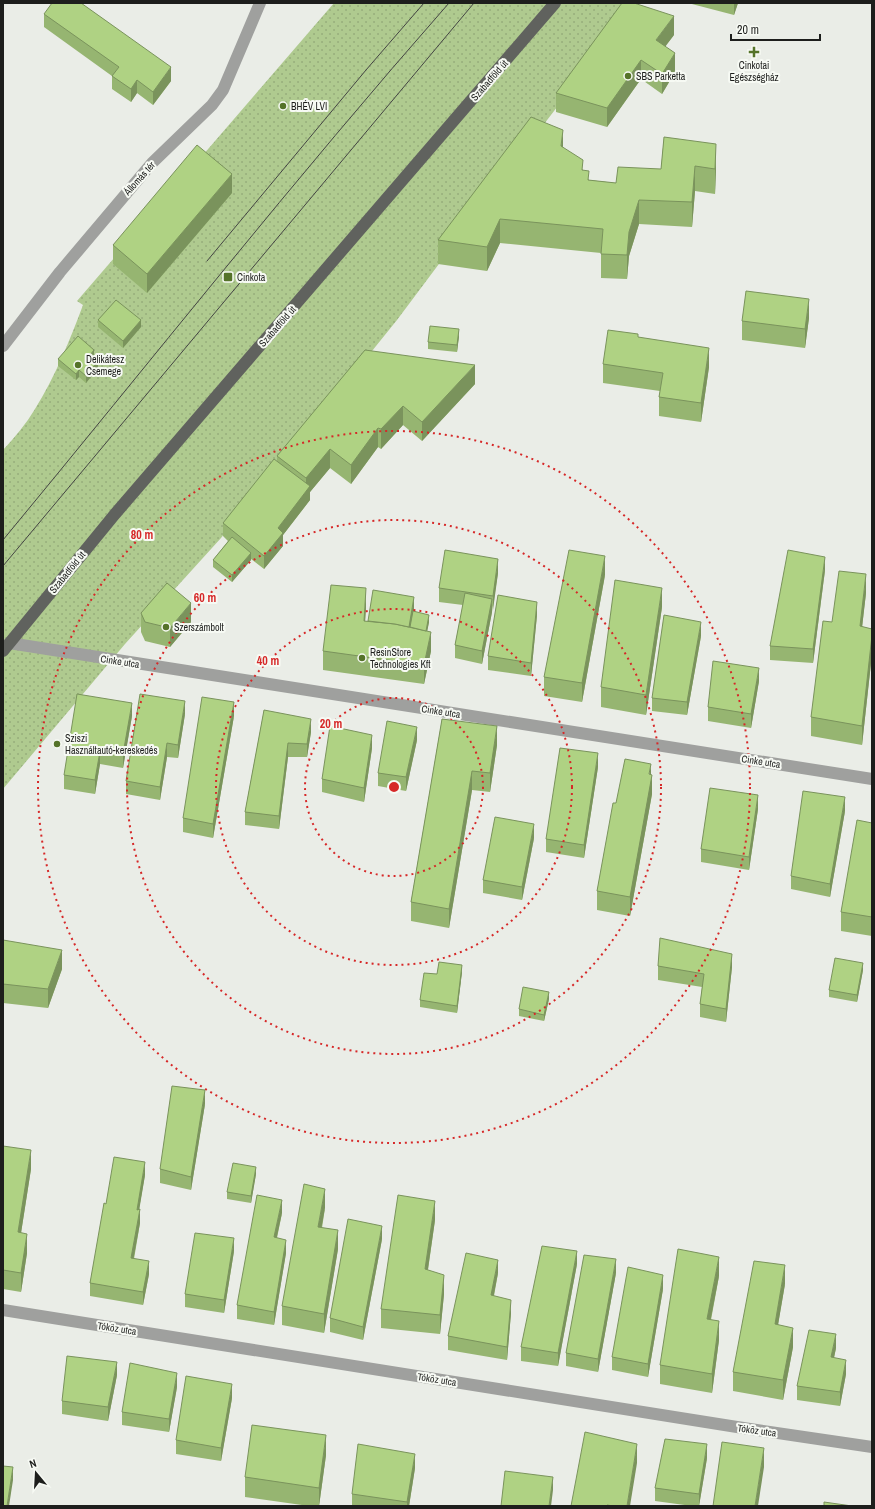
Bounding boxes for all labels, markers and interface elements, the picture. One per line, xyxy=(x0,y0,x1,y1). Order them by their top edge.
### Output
scale bar xyxy=(731,16,820,42)
text: 20 m xyxy=(737,22,759,38)
marker: Cinkotai Egészségház xyxy=(748,46,760,58)
street label: Szabadföld út xyxy=(468,57,511,104)
place label: Cinkotai Egészségház xyxy=(729,59,779,84)
place label: SBS Parketta xyxy=(636,70,686,83)
marker: SBS Parketta xyxy=(623,71,633,81)
place label: BHÉV LVI xyxy=(291,100,327,113)
marker: BHÉV LVI xyxy=(278,101,288,111)
street label: Állomás tér xyxy=(120,159,158,199)
marker: Cinkota xyxy=(222,271,234,283)
place label: Cinkota xyxy=(237,271,266,284)
street label: Szabadföld út xyxy=(256,303,299,350)
place label: Delikátesz Csemege xyxy=(86,353,124,378)
marker: Delikátesz Csemege xyxy=(73,360,83,370)
text: 80 m xyxy=(131,527,153,543)
street label: Szabadföld út xyxy=(47,548,89,596)
text: 60 m xyxy=(194,590,216,606)
place label: Szerszámbolt xyxy=(174,621,224,634)
marker: Szerszámbolt xyxy=(161,622,171,632)
place label: ResinStore Technologies Kft xyxy=(370,646,431,671)
street label: Cinke utca xyxy=(100,652,141,671)
text: 40 m xyxy=(257,653,279,669)
marker: ResinStore Technologies Kft xyxy=(357,653,367,663)
street label: Cinke utca xyxy=(421,702,462,721)
text: 20 m xyxy=(320,716,342,732)
place label: Sziszi Használtautó-kereskedés xyxy=(65,732,158,757)
marker: Sziszi Használtautó-kereskedés xyxy=(52,739,62,749)
street label: Cinke utca xyxy=(741,752,782,771)
centre of rings xyxy=(387,780,401,794)
street label: Tóköz utca xyxy=(97,1319,138,1338)
street label: Tóköz utca xyxy=(417,1370,458,1389)
street label: Tóköz utca xyxy=(737,1421,778,1440)
north arrow xyxy=(16,1453,56,1493)
text: N xyxy=(28,1456,38,1471)

